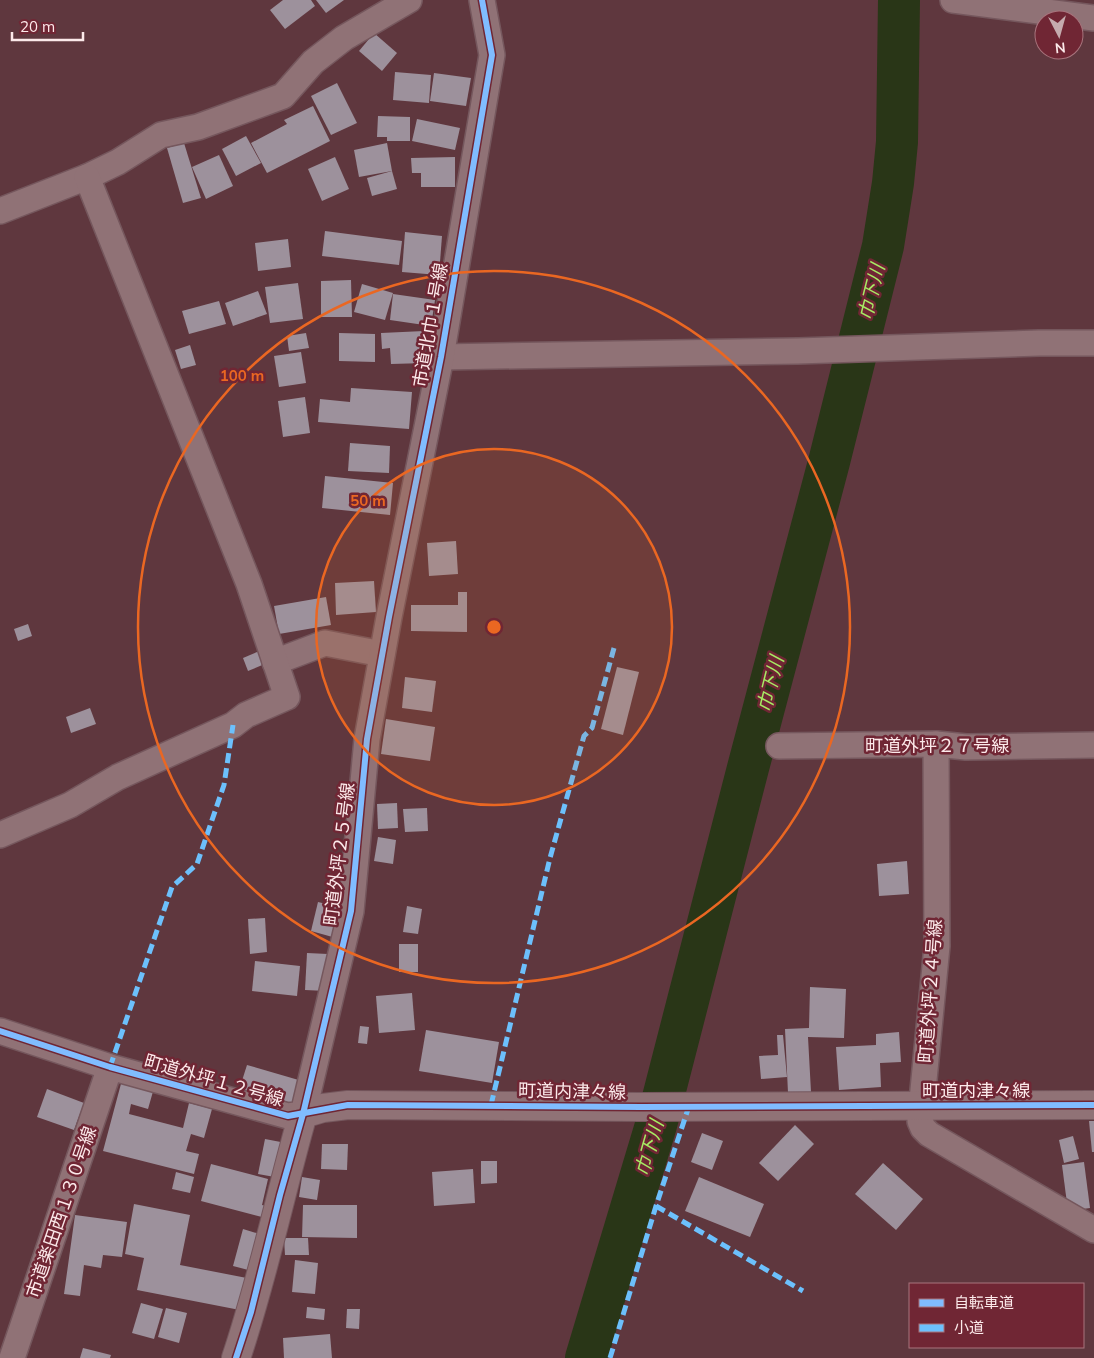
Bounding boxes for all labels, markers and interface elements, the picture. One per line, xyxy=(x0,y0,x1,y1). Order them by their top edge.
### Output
scale bar xyxy=(12,10,84,42)
north arrow xyxy=(1034,10,1084,60)
text: 20 m xyxy=(20,17,55,36)
text: N xyxy=(1054,38,1067,57)
water label: 巾下川 xyxy=(852,260,890,323)
street label: 市道北巾１号線 xyxy=(408,261,452,389)
text: 100 m xyxy=(220,366,264,385)
text: 50 m xyxy=(350,491,386,510)
centre of rings xyxy=(485,618,503,636)
water label: 巾下川 xyxy=(751,652,789,715)
street label: 町道外坪２７号線 xyxy=(865,734,1009,757)
street label: 町道外坪２５号線 xyxy=(319,781,359,927)
street label: 町道外坪２４号線 xyxy=(914,918,946,1064)
street label: 町道外坪１２号線 xyxy=(142,1049,286,1111)
street label: 町道内津々線 xyxy=(518,1079,626,1103)
street label: 町道内津々線 xyxy=(922,1079,1030,1102)
water label: 巾下川 xyxy=(630,1115,669,1179)
street label: 市道楽田西１３０号線 xyxy=(21,1123,101,1301)
legend xyxy=(909,1283,1084,1348)
text: 自転車道 xyxy=(954,1293,1014,1312)
text: 小道 xyxy=(954,1318,984,1337)

